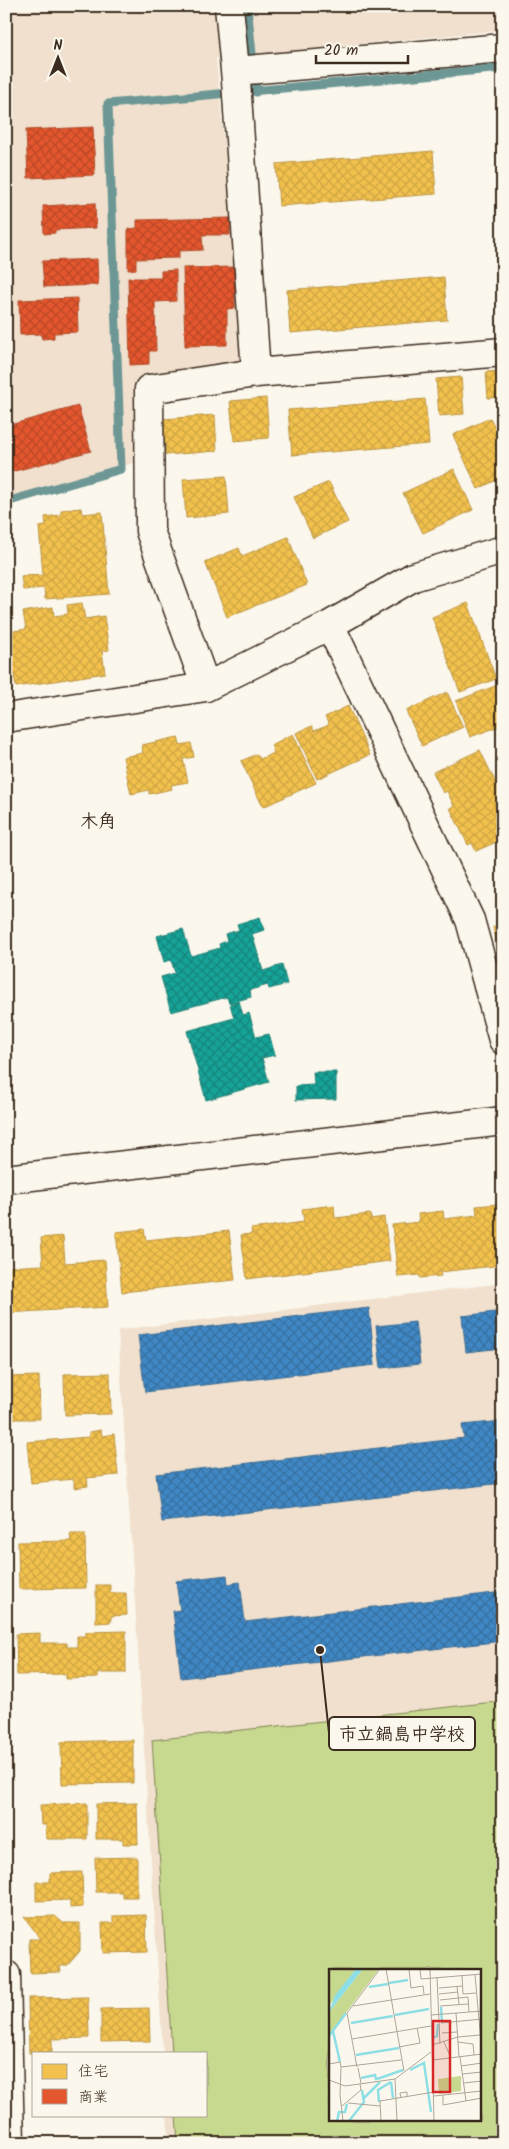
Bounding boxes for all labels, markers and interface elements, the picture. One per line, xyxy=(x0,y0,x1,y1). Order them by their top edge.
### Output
north arrow xyxy=(32,32,82,82)
scale bar xyxy=(316,32,409,64)
text: N xyxy=(54,35,63,57)
text: 20 m xyxy=(324,39,358,63)
district label: 木角 xyxy=(80,808,116,837)
callout: 市立鍋島中学校 xyxy=(329,1717,475,1750)
text: 市立鍋島中学校 xyxy=(339,1721,465,1750)
inset map xyxy=(329,1969,482,2122)
legend xyxy=(32,2052,208,2116)
text: 住宅 xyxy=(78,2060,108,2084)
text: 商業 xyxy=(78,2086,108,2110)

